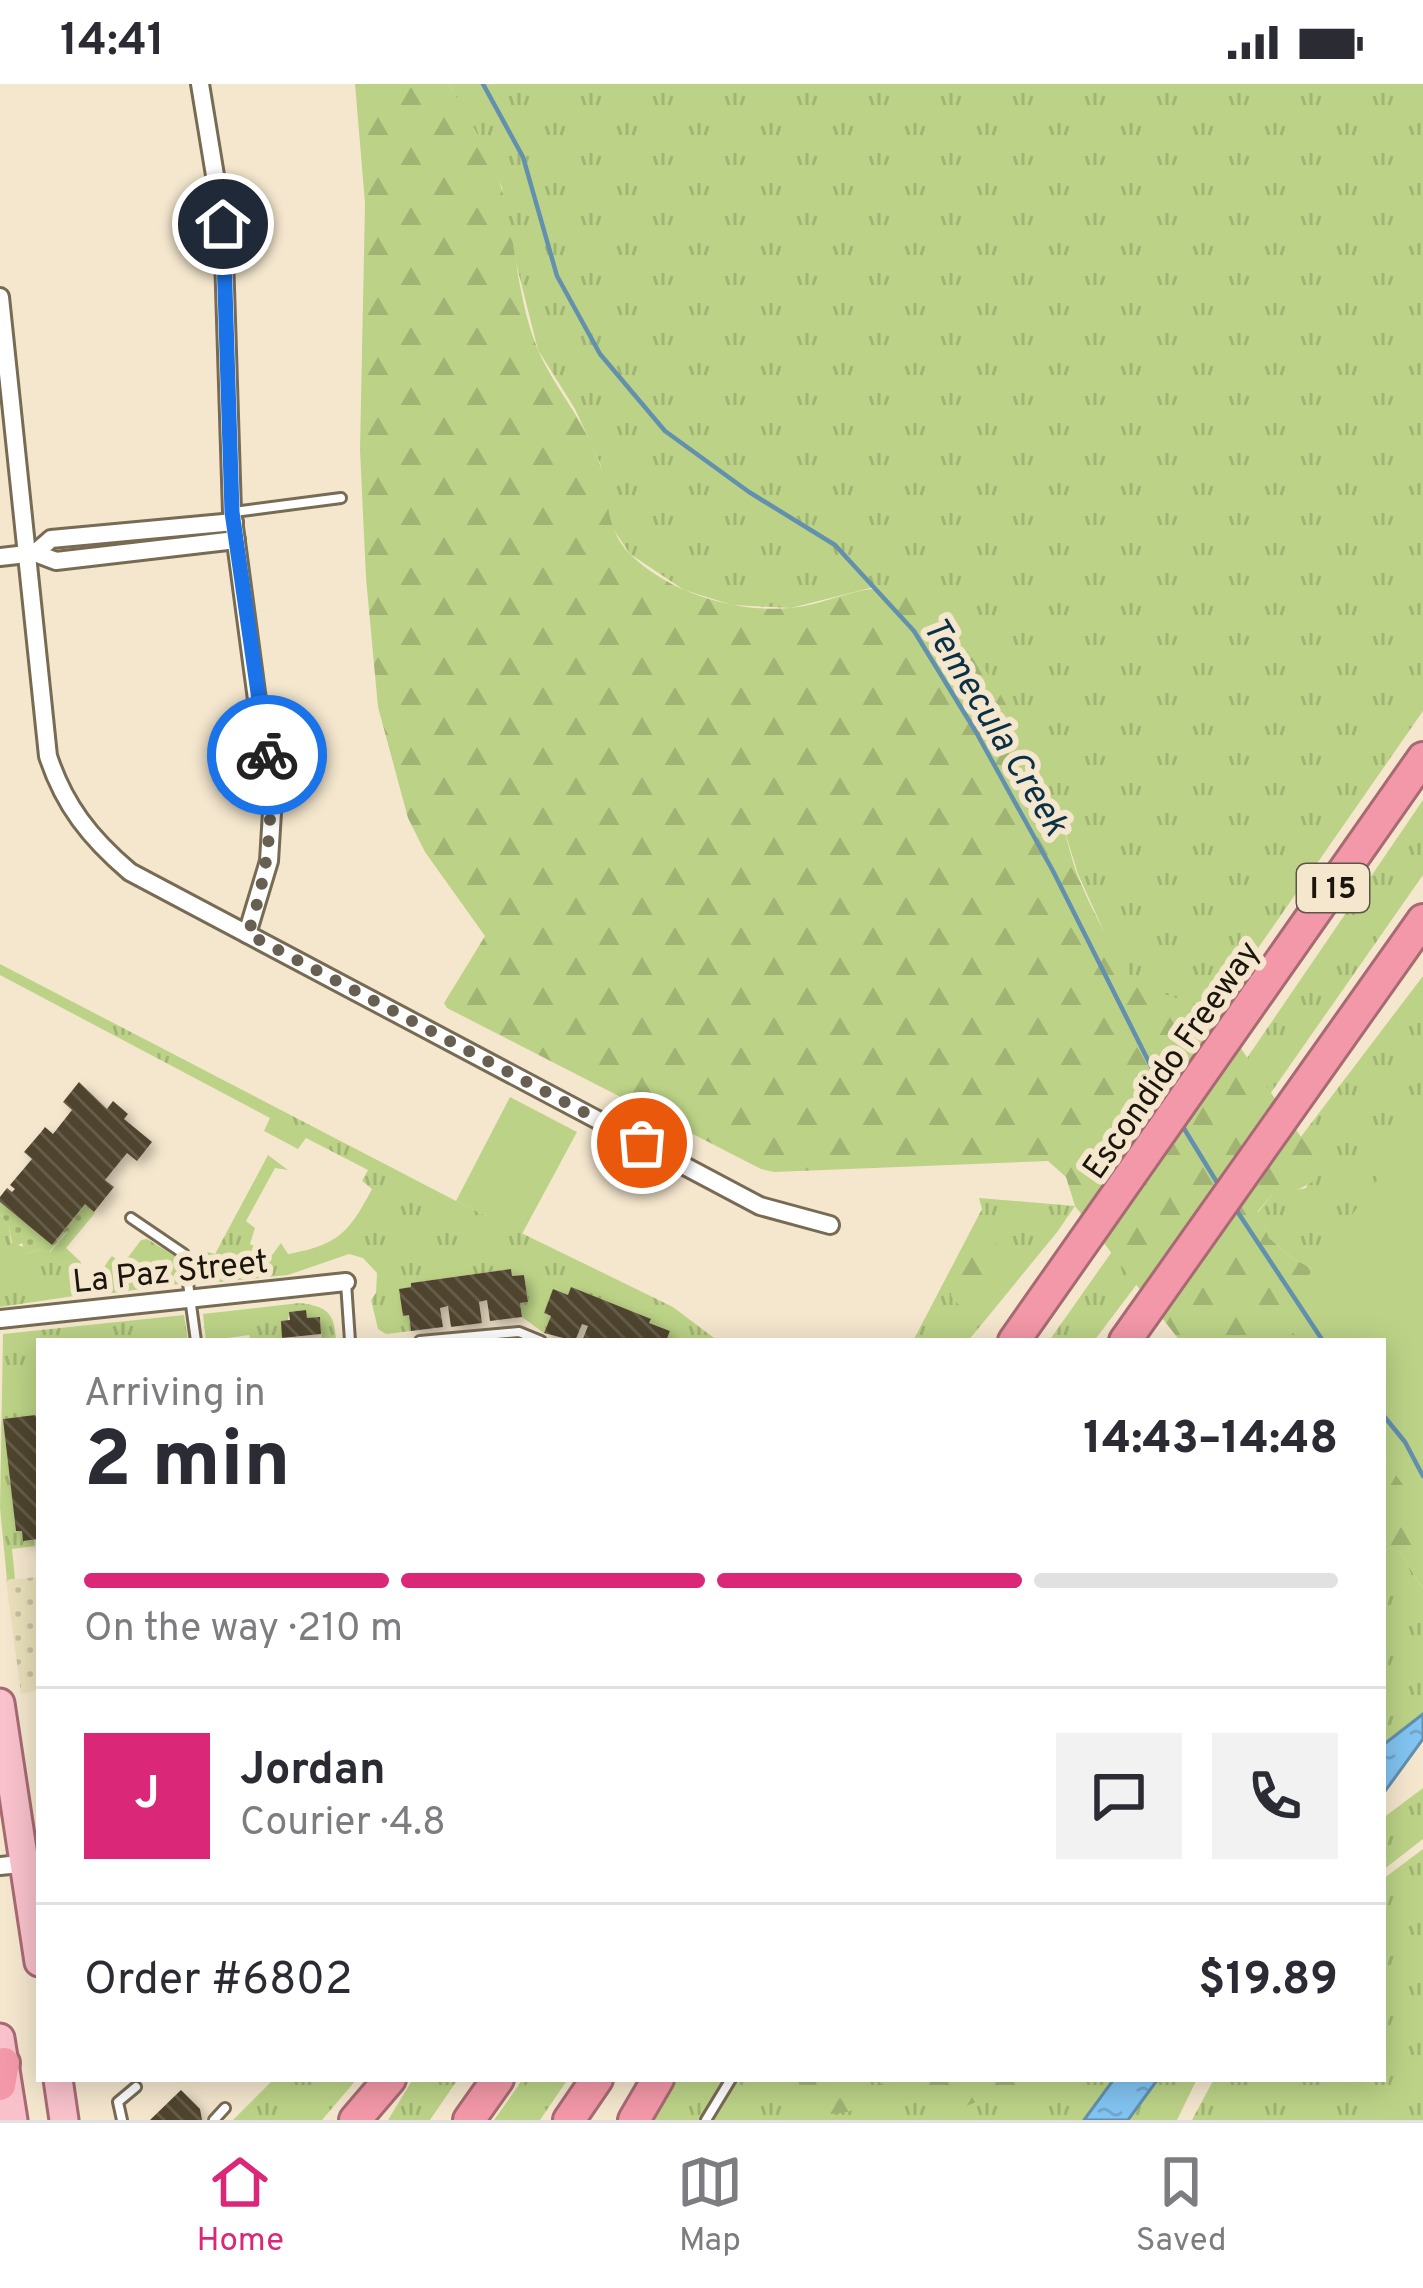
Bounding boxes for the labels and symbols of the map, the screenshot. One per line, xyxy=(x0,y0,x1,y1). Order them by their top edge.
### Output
pin xyxy=(172,173,274,275)
water label: Temecula Creek xyxy=(910,609,1077,846)
courier xyxy=(207,695,327,815)
road number: I 15 xyxy=(1297,864,1369,912)
street label: Escondido Freeway xyxy=(1075,934,1271,1189)
pin xyxy=(591,1092,693,1194)
street label: La Paz Street xyxy=(71,1243,270,1305)

